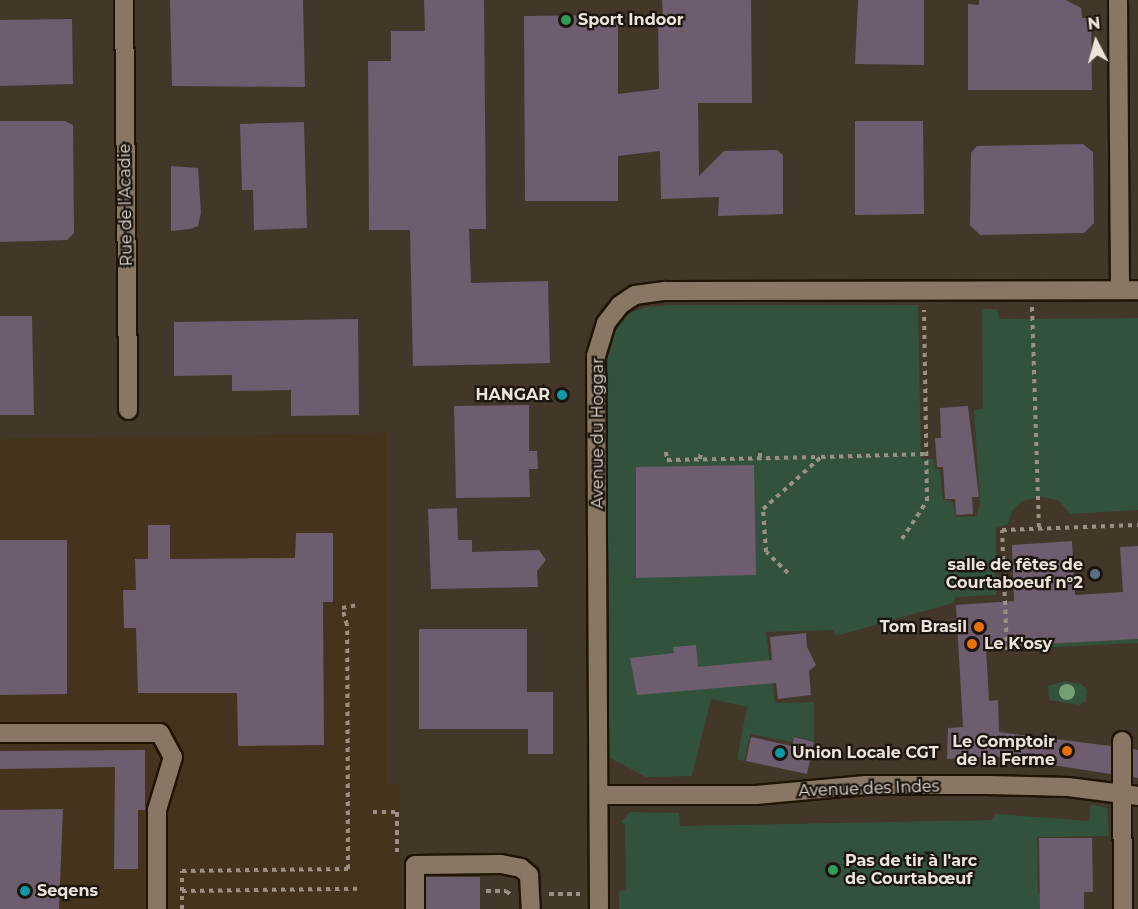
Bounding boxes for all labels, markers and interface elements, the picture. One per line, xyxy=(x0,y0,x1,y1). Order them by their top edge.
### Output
place label: Sport Indoor xyxy=(578,10,684,30)
north arrow xyxy=(1066,12,1126,72)
marker: Sport Indoor xyxy=(559,13,573,27)
text: N xyxy=(1087,13,1101,34)
street label: Rue de l’Acadie xyxy=(115,143,137,267)
street label: Avenue du Hoggar xyxy=(588,357,608,509)
place label: HANGAR xyxy=(476,385,550,405)
marker: HANGAR xyxy=(555,388,569,402)
place label: salle de fêtes de Courtaboeuf n°2 xyxy=(946,555,1083,593)
marker: salle de fêtes de Courtaboeuf n°2 xyxy=(1088,567,1102,581)
place label: Tom Brasil xyxy=(880,617,967,637)
marker: Tom Brasil xyxy=(972,620,986,634)
place label: Le K'osy xyxy=(984,634,1052,654)
marker: Le K'osy xyxy=(965,637,979,651)
place label: Le Comptoir de la Ferme xyxy=(952,732,1055,770)
place label: Union Locale CGT xyxy=(792,743,939,763)
marker: Le Comptoir de la Ferme xyxy=(1060,744,1074,758)
marker: Union Locale CGT xyxy=(773,746,787,760)
street label: Avenue des Indes xyxy=(798,777,940,801)
place label: Pas de tir à l'arc de Courtabœuf xyxy=(845,851,977,889)
marker: Pas de tir à l'arc de Courtabœuf xyxy=(826,863,840,877)
place label: Seqens xyxy=(37,881,98,901)
marker: Seqens xyxy=(18,884,32,898)

